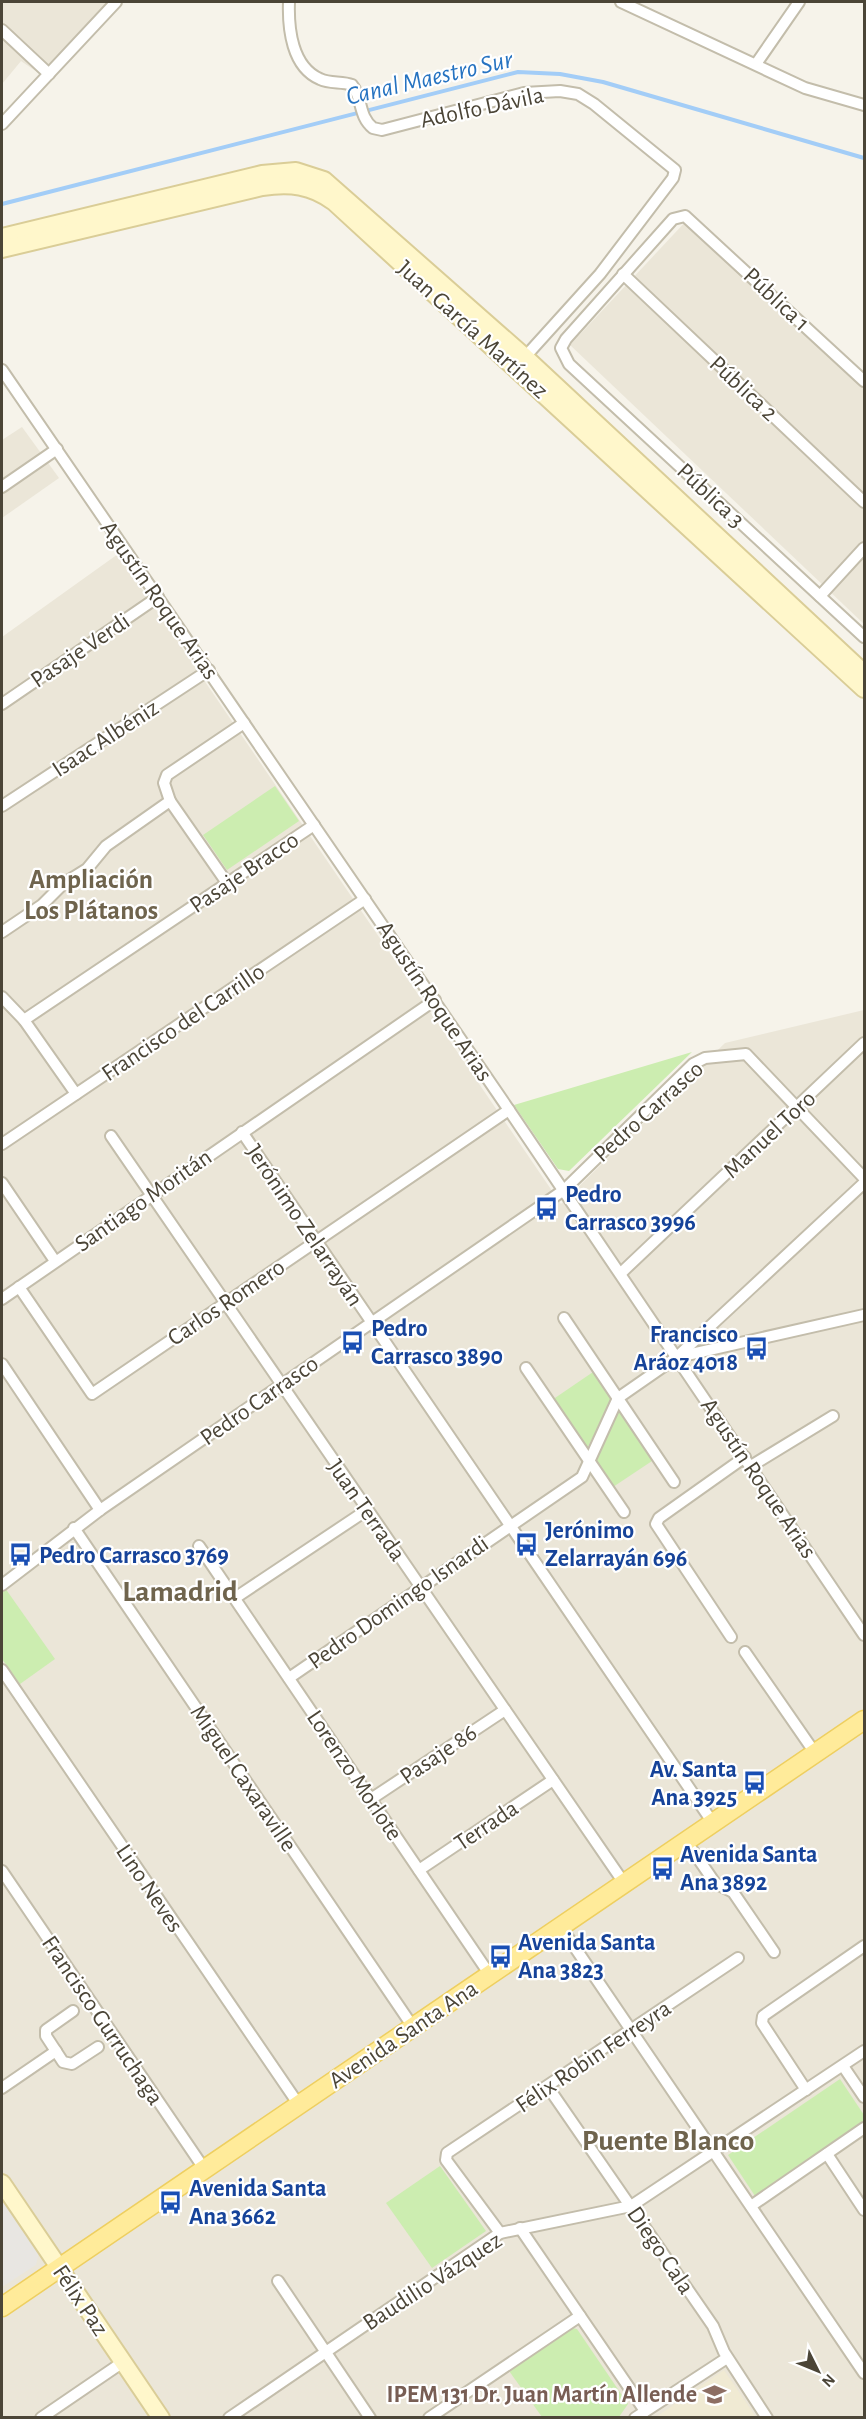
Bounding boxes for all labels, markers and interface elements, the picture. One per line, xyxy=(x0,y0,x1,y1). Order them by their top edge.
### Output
water label: Canal Maestro Sur xyxy=(343,46,517,110)
street label: Adolfo Dávila xyxy=(418,83,546,133)
street label: Juan García Martínez xyxy=(392,256,552,403)
street label: Pública 1 xyxy=(739,263,814,336)
street label: Pública 2 xyxy=(705,352,782,426)
street label: Pública 3 xyxy=(672,459,749,533)
street label: Agustín Roque Arias xyxy=(96,517,223,684)
street label: Pasaje Verdi xyxy=(27,609,134,693)
street label: Isaac Albéniz xyxy=(48,696,163,782)
street label: Pasaje Bracco xyxy=(186,828,303,918)
district label: Ampliación Los Plátanos xyxy=(24,866,158,924)
street label: Agustín Roque Arias xyxy=(372,917,497,1086)
street label: Francisco del Carrillo xyxy=(98,960,269,1086)
street label: Pedro Carrasco xyxy=(589,1057,708,1167)
street label: Manuel Toro xyxy=(719,1086,820,1183)
street label: Jerónimo Zelarrayán xyxy=(241,1140,367,1311)
street label: Santiago Moritán xyxy=(71,1145,216,1257)
place label: Pedro Carrasco 3996 xyxy=(565,1183,696,1235)
bus stop icon: Pedro Carrasco 3996 xyxy=(534,1195,560,1221)
street label: Carlos Romero xyxy=(164,1255,289,1351)
place label: Pedro Carrasco 3890 xyxy=(371,1317,503,1369)
place label: Francisco Aráoz 4018 xyxy=(634,1323,738,1375)
bus stop icon: Pedro Carrasco 3890 xyxy=(340,1329,366,1355)
bus stop icon: Francisco Aráoz 4018 xyxy=(743,1335,769,1361)
street label: Pedro Carrasco xyxy=(196,1351,323,1450)
street label: Agustín Roque Arias xyxy=(696,1394,821,1563)
street label: Juan Terrada xyxy=(323,1455,410,1566)
place label: Jerónimo Zelarrayán 696 xyxy=(545,1519,687,1571)
bus stop icon: Jerónimo Zelarrayán 696 xyxy=(514,1531,540,1557)
street label: Pedro Domingo Isnardi xyxy=(304,1532,493,1674)
bus stop icon: Pedro Carrasco 3769 xyxy=(8,1542,34,1568)
place label: Pedro Carrasco 3769 xyxy=(39,1544,229,1568)
district label: Lamadrid xyxy=(122,1577,238,1607)
street label: Miguel Caxaraville xyxy=(185,1701,301,1856)
street label: Lorenzo Morlote xyxy=(302,1706,406,1845)
street label: Pasaje 86 xyxy=(396,1721,481,1789)
place label: Av. Santa Ana 3925 xyxy=(650,1758,737,1810)
bus stop icon: Av. Santa Ana 3925 xyxy=(742,1770,768,1796)
street label: Terrada xyxy=(450,1796,523,1856)
street label: Lino Neves xyxy=(111,1840,187,1937)
place label: Avenida Santa Ana 3892 xyxy=(680,1843,818,1895)
bus stop icon: Avenida Santa Ana 3892 xyxy=(649,1855,675,1881)
place label: Avenida Santa Ana 3823 xyxy=(518,1931,656,1983)
street label: Francisco Gurruchaga xyxy=(37,1932,168,2109)
bus stop icon: Avenida Santa Ana 3823 xyxy=(487,1943,513,1969)
street label: Avenida Santa Ana xyxy=(325,1976,482,2093)
street label: Félix Robin Ferreyra xyxy=(512,1996,676,2118)
district label: Puente Blanco xyxy=(582,2126,754,2156)
place label: Avenida Santa Ana 3662 xyxy=(189,2177,327,2229)
bus stop icon: Avenida Santa Ana 3662 xyxy=(158,2189,184,2215)
street label: Diego Cala xyxy=(622,2202,698,2299)
street label: Baudilio Vázquez xyxy=(359,2228,506,2336)
street label: Félix Paz xyxy=(48,2261,112,2340)
north arrow xyxy=(788,2341,848,2401)
text: N xyxy=(819,2371,838,2390)
school or university icon: IPEM 131 Dr. Juan Martín Allende xyxy=(702,2381,728,2407)
place label: IPEM 131 Dr. Juan Martín Allende xyxy=(386,2383,697,2407)

